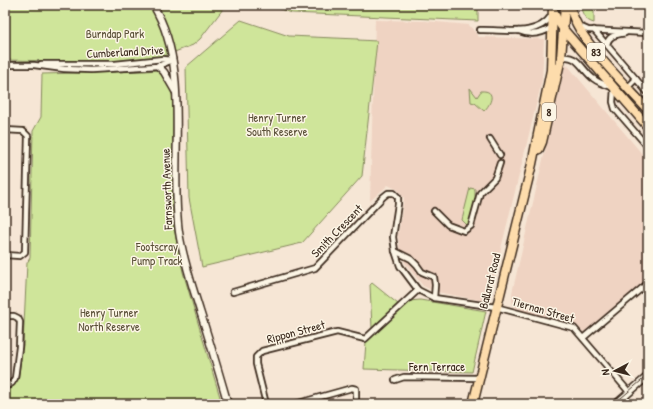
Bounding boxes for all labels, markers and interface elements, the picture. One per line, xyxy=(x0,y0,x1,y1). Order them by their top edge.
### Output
park label: Burndap Park xyxy=(86,25,144,42)
street label: Cumberland Drive xyxy=(86,41,164,62)
road number: 83 xyxy=(587,43,605,61)
road number: 8 xyxy=(542,103,556,121)
park label: Henry Turner South Reserve xyxy=(247,109,308,140)
street label: Farnsworth Avenue xyxy=(157,148,176,231)
street label: Smith Crescent xyxy=(307,200,367,261)
park label: Footscray Pump Track xyxy=(131,238,183,269)
street label: Ballarat Road xyxy=(474,251,505,310)
street label: Tiernan Street xyxy=(510,293,577,327)
park label: Henry Turner North Reserve xyxy=(78,304,140,335)
street label: Rippon Street xyxy=(265,315,328,347)
north arrow xyxy=(595,351,635,391)
street label: Fern Terrace xyxy=(408,358,465,375)
text: N xyxy=(598,368,612,376)

